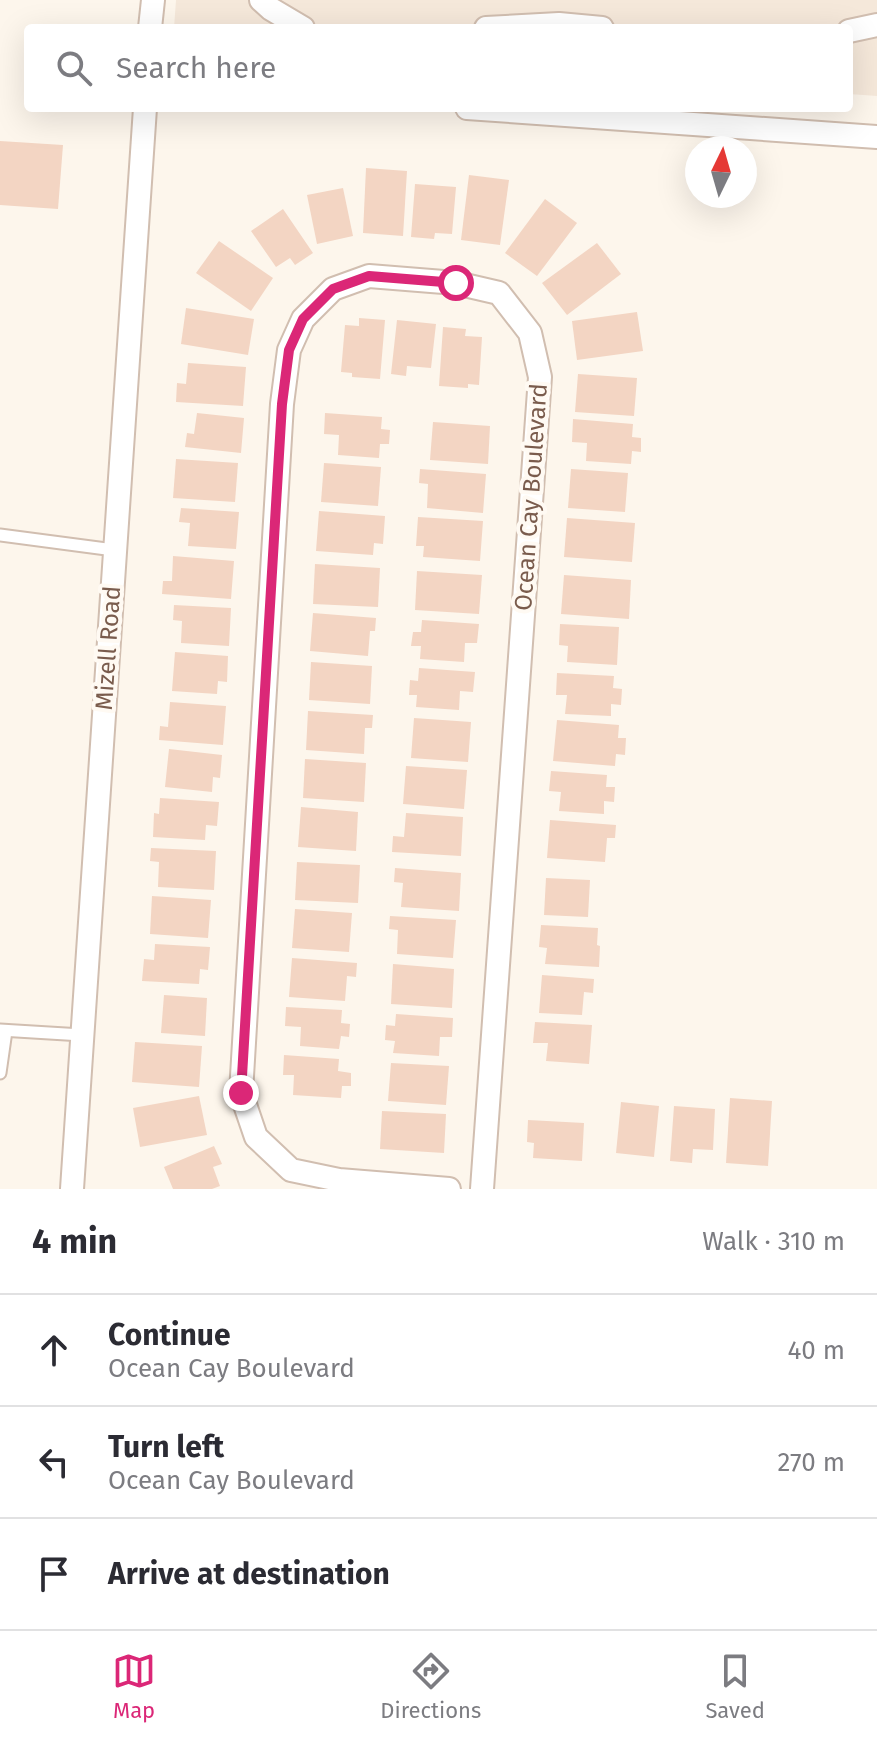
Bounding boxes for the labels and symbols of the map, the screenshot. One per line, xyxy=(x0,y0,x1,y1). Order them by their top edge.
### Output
north arrow xyxy=(685,136,757,208)
route start xyxy=(438,265,474,301)
street label: Ocean Cay Boulevard xyxy=(509,382,553,612)
street label: Mizell Road xyxy=(90,585,126,711)
route end xyxy=(223,1075,259,1111)

